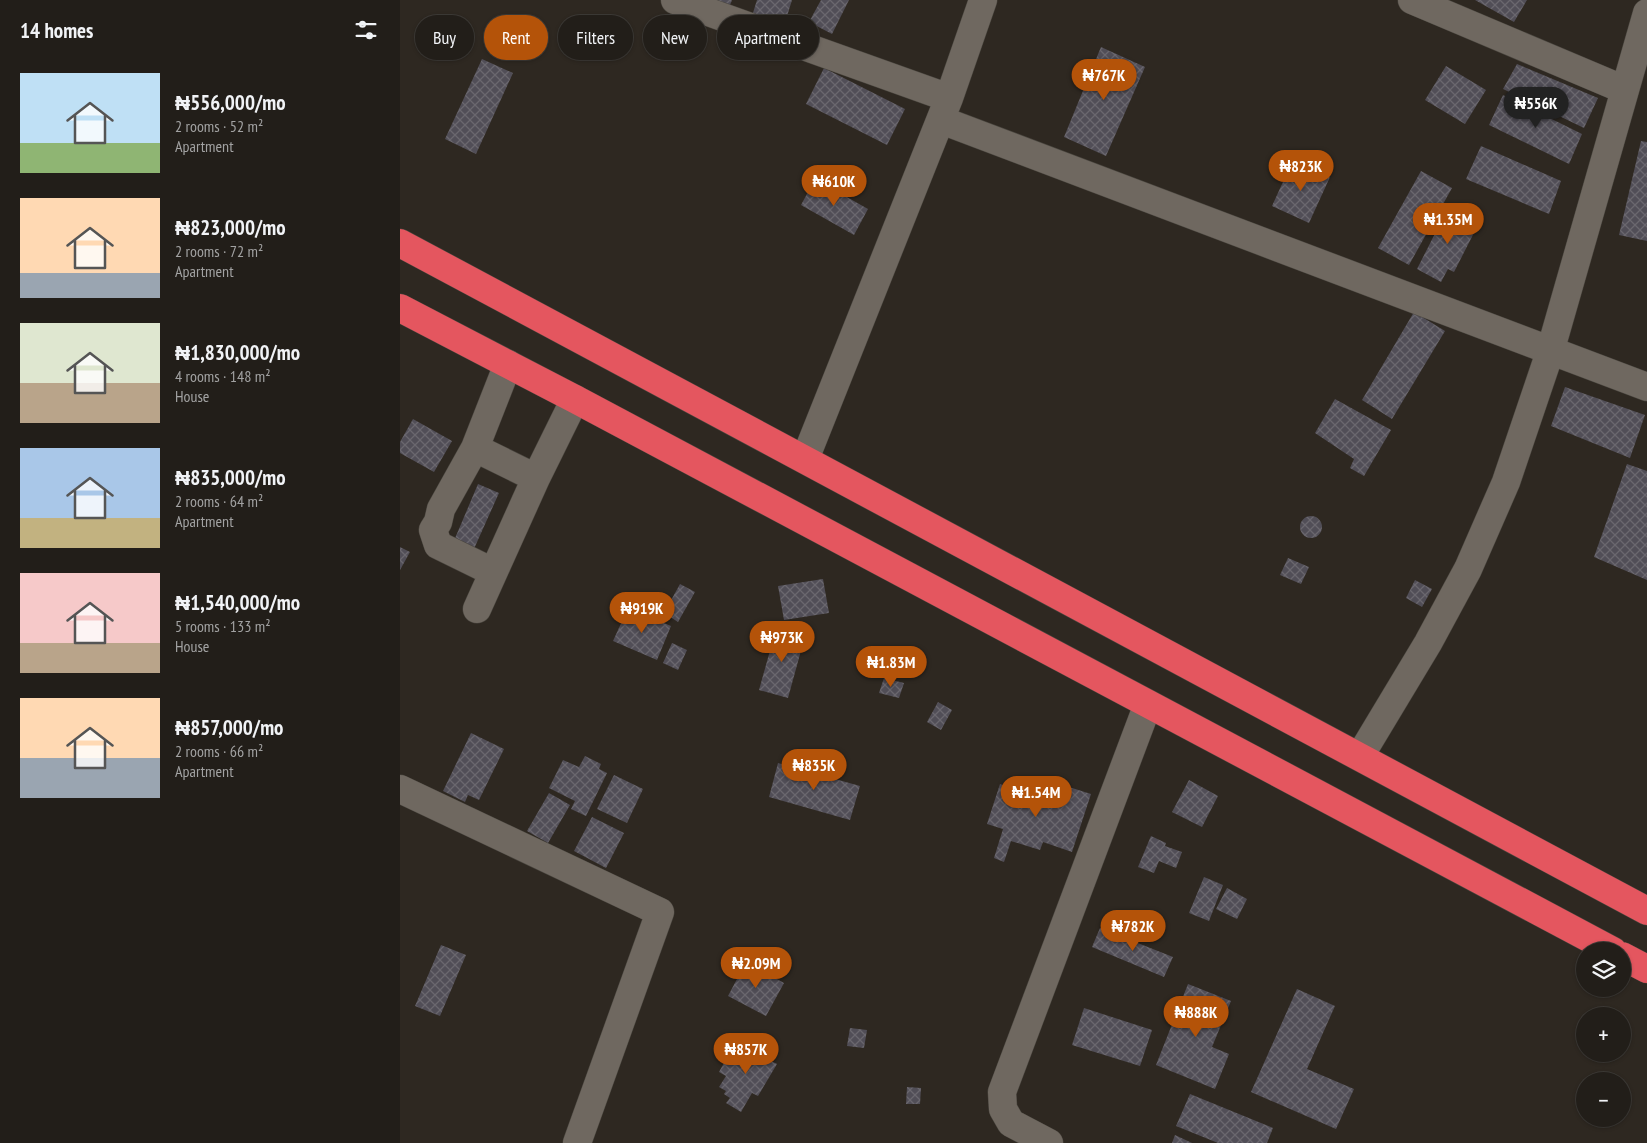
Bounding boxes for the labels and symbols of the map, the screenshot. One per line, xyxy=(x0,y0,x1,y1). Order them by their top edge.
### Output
pin: ₦767K xyxy=(1069,58,1139,101)
pin: ₦556K xyxy=(1501,86,1571,129)
pin: ₦823K xyxy=(1266,150,1336,192)
pin: ₦610K xyxy=(799,164,869,207)
pin: ₦1.35M xyxy=(1407,202,1489,245)
pin: ₦919K xyxy=(607,592,677,634)
pin: ₦973K xyxy=(747,620,817,663)
pin: ₦1.83M xyxy=(850,646,932,688)
pin: ₦835K xyxy=(779,748,849,791)
pin: ₦1.54M xyxy=(995,776,1077,818)
pin: ₦782K xyxy=(1098,910,1168,952)
pin: ₦2.09M xyxy=(715,946,797,989)
pin: ₦888K xyxy=(1161,996,1231,1038)
pin: ₦857K xyxy=(711,1032,781,1075)

